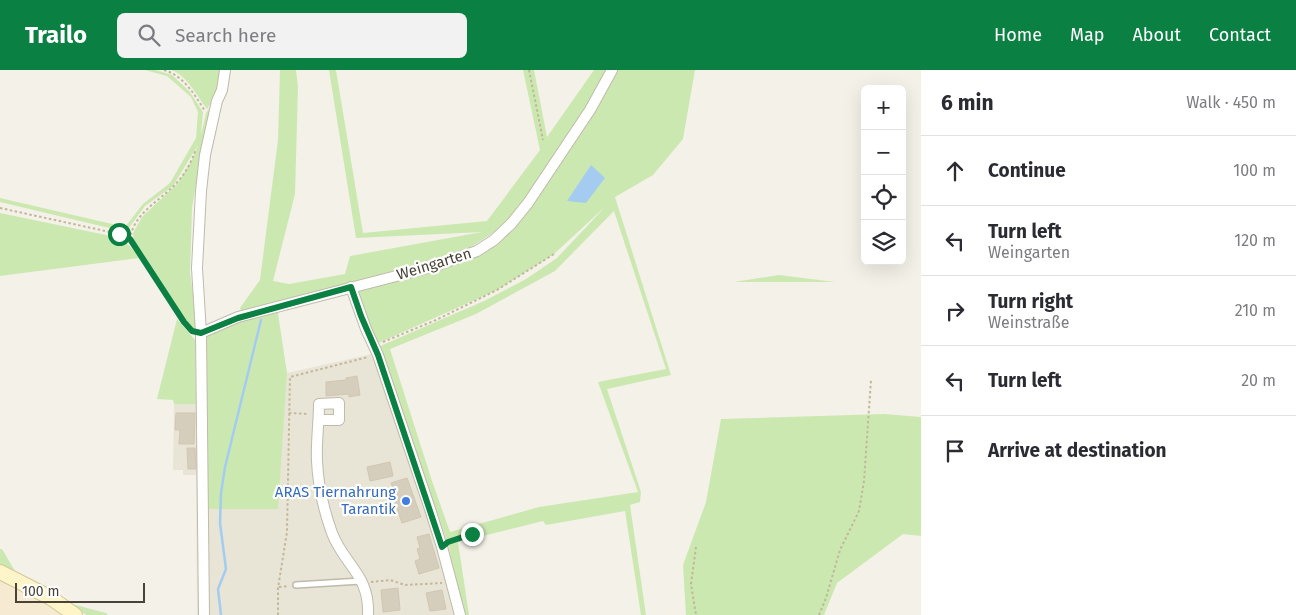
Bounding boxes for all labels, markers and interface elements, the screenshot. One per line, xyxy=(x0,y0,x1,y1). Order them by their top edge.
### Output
search box xyxy=(117,13,467,58)
text: Trailo xyxy=(25,21,87,49)
icon: search xyxy=(135,21,163,49)
text: Search here xyxy=(175,24,276,47)
text: Home xyxy=(994,24,1042,46)
text: Map xyxy=(1070,24,1104,46)
text: About xyxy=(1132,24,1181,46)
text: Contact xyxy=(1209,24,1271,46)
map controls xyxy=(861,85,906,265)
button: + xyxy=(861,85,906,130)
text: 6 min xyxy=(941,90,994,116)
text: Walk · 450 m xyxy=(1186,93,1276,112)
button: − xyxy=(861,130,906,175)
icon: ahead xyxy=(941,157,969,185)
text: Continue xyxy=(988,159,1066,182)
text: 100 m xyxy=(1233,161,1276,180)
button: locate xyxy=(861,175,906,220)
button: layers xyxy=(861,220,906,265)
text: Turn left xyxy=(988,220,1062,243)
route start xyxy=(108,223,131,246)
icon: left xyxy=(941,227,969,255)
text: 120 m xyxy=(1234,231,1276,250)
text: Weingarten xyxy=(988,243,1070,262)
street label: Weingarten xyxy=(395,244,473,284)
text: Turn right xyxy=(988,290,1073,313)
icon: right xyxy=(941,297,969,325)
text: 210 m xyxy=(1235,301,1276,320)
text: Weinstraße xyxy=(988,313,1069,332)
icon: left xyxy=(941,367,969,395)
text: Turn left xyxy=(988,369,1062,392)
text: 20 m xyxy=(1241,371,1276,390)
icon: arrive xyxy=(941,437,969,465)
text: Arrive at destination xyxy=(988,439,1167,462)
place label: ARAS Tiernahrung Tarantik xyxy=(275,483,396,518)
marker: ARAS Tiernahrung Tarantik xyxy=(400,495,412,507)
route end xyxy=(461,523,484,546)
scale bar xyxy=(15,580,145,603)
text: 100 m xyxy=(22,583,59,600)

